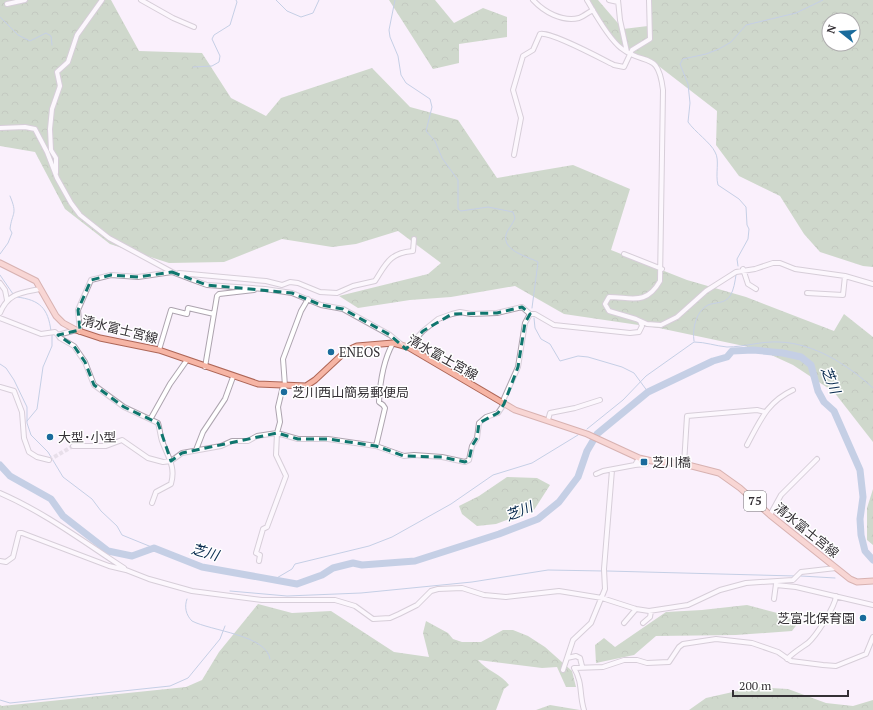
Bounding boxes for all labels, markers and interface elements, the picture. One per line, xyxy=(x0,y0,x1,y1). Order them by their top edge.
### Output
north arrow xyxy=(821,12,861,52)
text: N xyxy=(824,22,840,35)
street label: 清水富士宮線 xyxy=(80,311,160,347)
street label: 清水富士宮線 xyxy=(405,330,481,384)
place label: ENEOS xyxy=(339,343,380,361)
marker: ENEOS xyxy=(326,347,336,357)
water label: 芝川 xyxy=(817,363,846,398)
place label: 芝川西山簡易郵便局 xyxy=(292,383,409,401)
marker: 芝川西山簡易郵便局 xyxy=(279,387,289,397)
place label: 大型･小型 xyxy=(58,428,117,446)
marker: 大型･小型 xyxy=(45,432,55,442)
place label: 芝川橋 xyxy=(652,453,691,471)
marker: 芝川橋 xyxy=(639,457,649,467)
road number: 75 xyxy=(744,491,766,511)
water label: 芝川 xyxy=(502,496,537,525)
street label: 清水富士宮線 xyxy=(771,498,843,562)
water label: 芝川 xyxy=(189,539,223,565)
place label: 芝富北保育園 xyxy=(777,609,855,627)
marker: 芝富北保育園 xyxy=(858,613,868,623)
scale bar xyxy=(733,672,848,698)
text: 200 m xyxy=(739,678,772,693)

